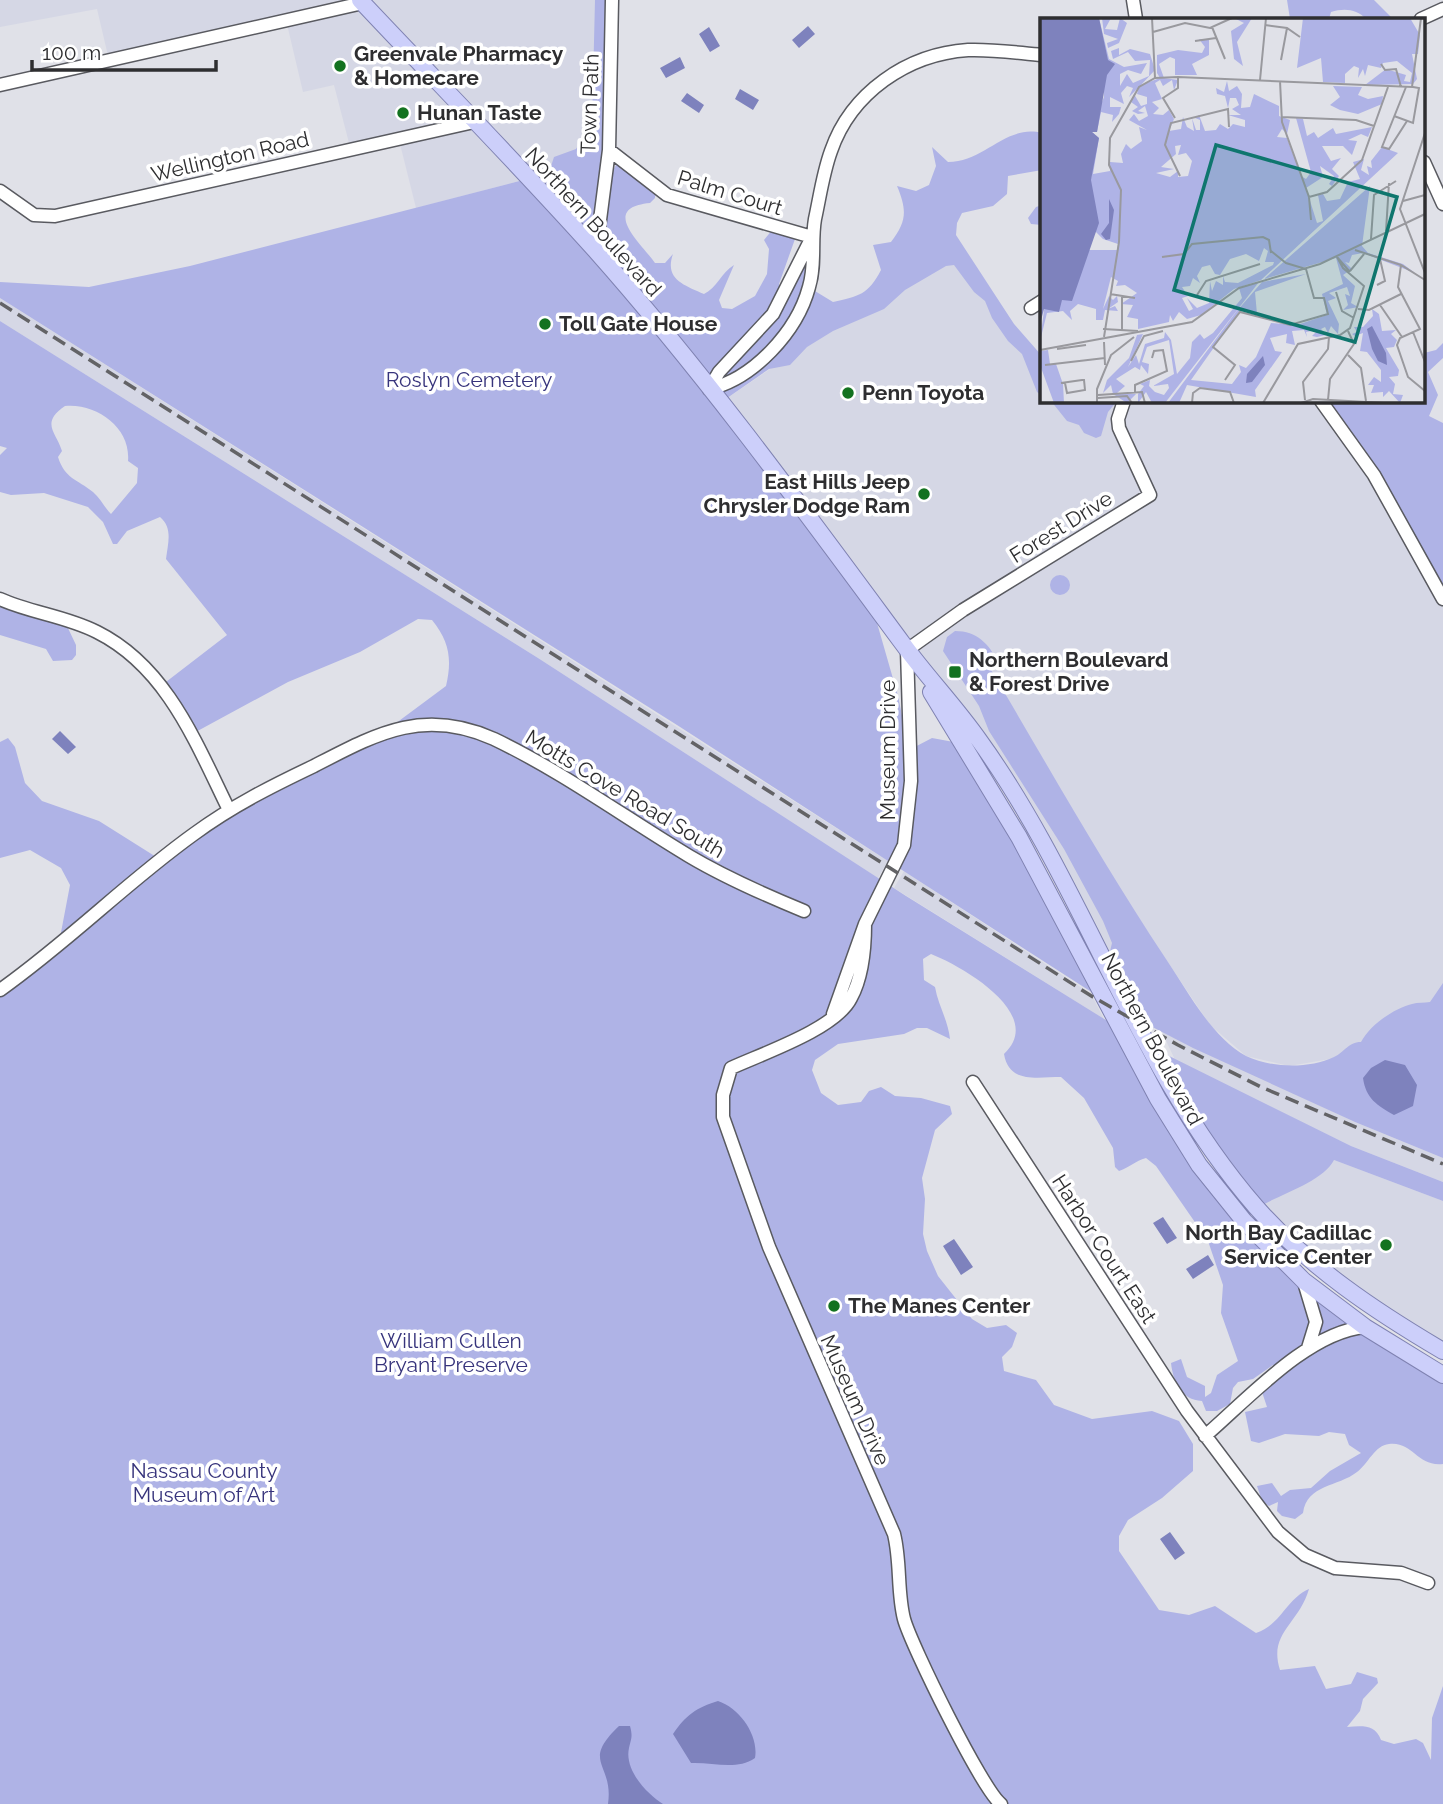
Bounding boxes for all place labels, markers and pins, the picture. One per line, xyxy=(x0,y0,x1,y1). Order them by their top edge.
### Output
place label: Greenvale Pharmacy & Homecare xyxy=(354,41,564,90)
marker: Greenvale Pharmacy & Homecare xyxy=(332,58,348,74)
place label: Hunan Taste xyxy=(417,100,542,125)
marker: Hunan Taste xyxy=(395,105,411,121)
place label: Toll Gate House xyxy=(559,311,718,336)
marker: Toll Gate House xyxy=(537,316,553,332)
place label: Penn Toyota xyxy=(862,380,984,405)
marker: Penn Toyota xyxy=(840,385,856,401)
place label: East Hills Jeep Chrysler Dodge Ram xyxy=(704,469,910,518)
marker: East Hills Jeep Chrysler Dodge Ram xyxy=(916,486,932,502)
place label: Northern Boulevard & Forest Drive xyxy=(969,647,1169,696)
marker: Northern Boulevard & Forest Drive xyxy=(947,664,963,680)
place label: North Bay Cadillac Service Center xyxy=(1185,1220,1372,1269)
marker: North Bay Cadillac Service Center xyxy=(1378,1237,1394,1253)
place label: The Manes Center xyxy=(848,1293,1030,1318)
marker: The Manes Center xyxy=(826,1298,842,1314)

